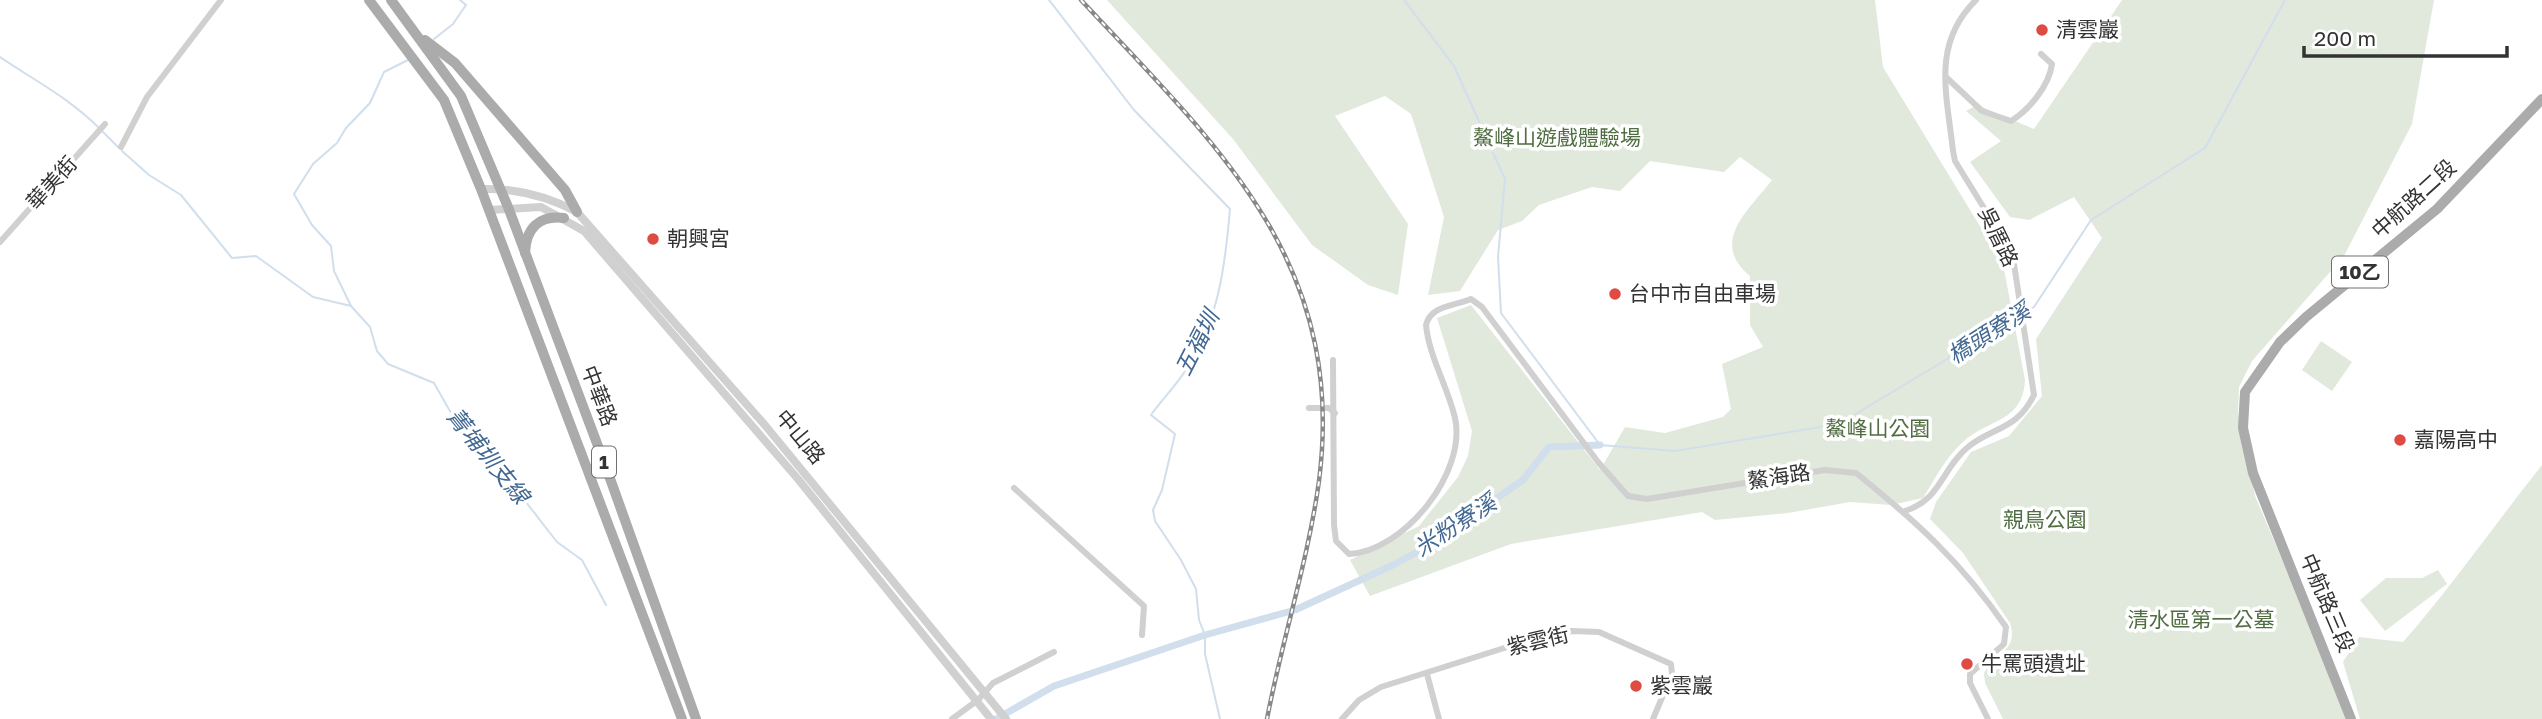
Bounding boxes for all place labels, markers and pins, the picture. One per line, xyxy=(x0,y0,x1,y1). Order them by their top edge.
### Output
place label: 清雲巖 xyxy=(2056,16,2119,42)
marker: 清雲巖 xyxy=(2034,22,2050,38)
place label: 朝興宮 xyxy=(667,225,730,251)
marker: 朝興宮 xyxy=(645,231,661,247)
place label: 台中市自由車場 xyxy=(1629,280,1776,306)
marker: 台中市自由車場 xyxy=(1607,286,1623,302)
place label: 嘉陽高中 xyxy=(2414,426,2498,452)
marker: 嘉陽高中 xyxy=(2392,432,2408,448)
place label: 牛罵頭遺址 xyxy=(1981,650,2086,676)
marker: 牛罵頭遺址 xyxy=(1959,656,1975,672)
place label: 紫雲巖 xyxy=(1650,672,1713,698)
marker: 紫雲巖 xyxy=(1628,678,1644,694)

